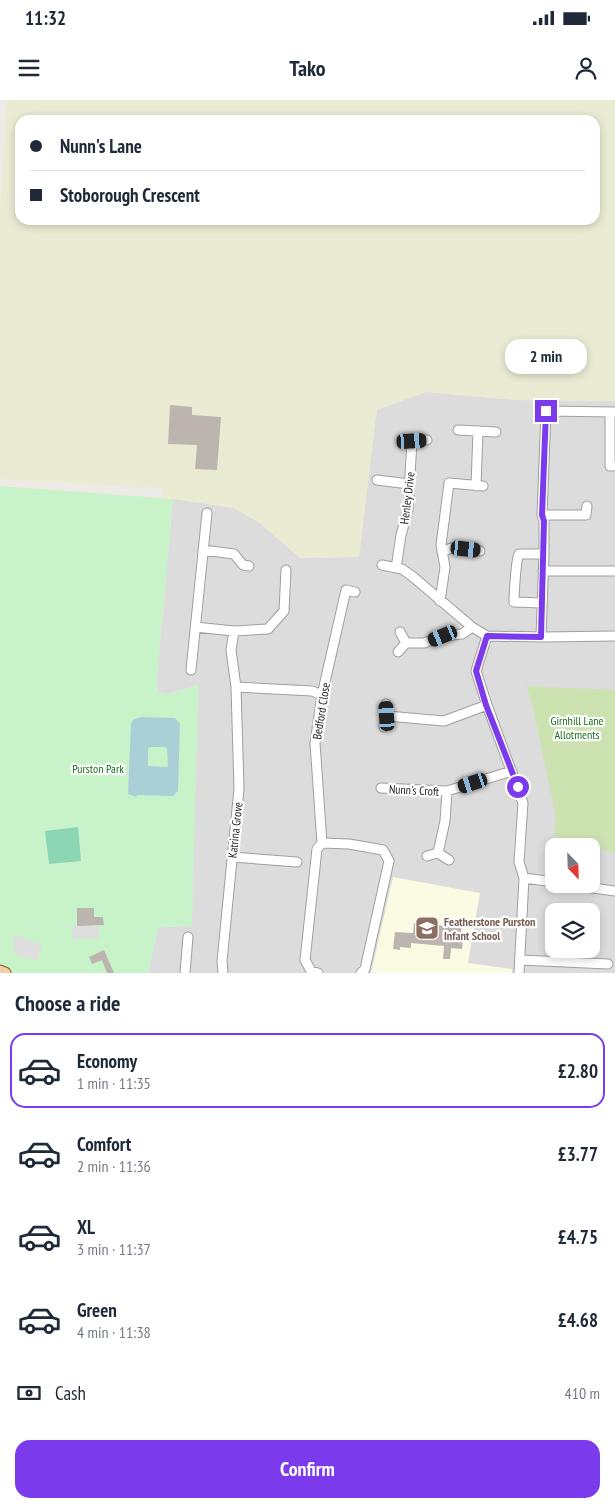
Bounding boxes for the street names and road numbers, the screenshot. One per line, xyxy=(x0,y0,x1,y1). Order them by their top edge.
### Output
street label: Henley Drive xyxy=(396,471,418,525)
street label: Bedford Close xyxy=(309,681,333,741)
street label: Nunn's Croft xyxy=(389,781,440,799)
street label: Katrina Grove xyxy=(225,801,245,859)

